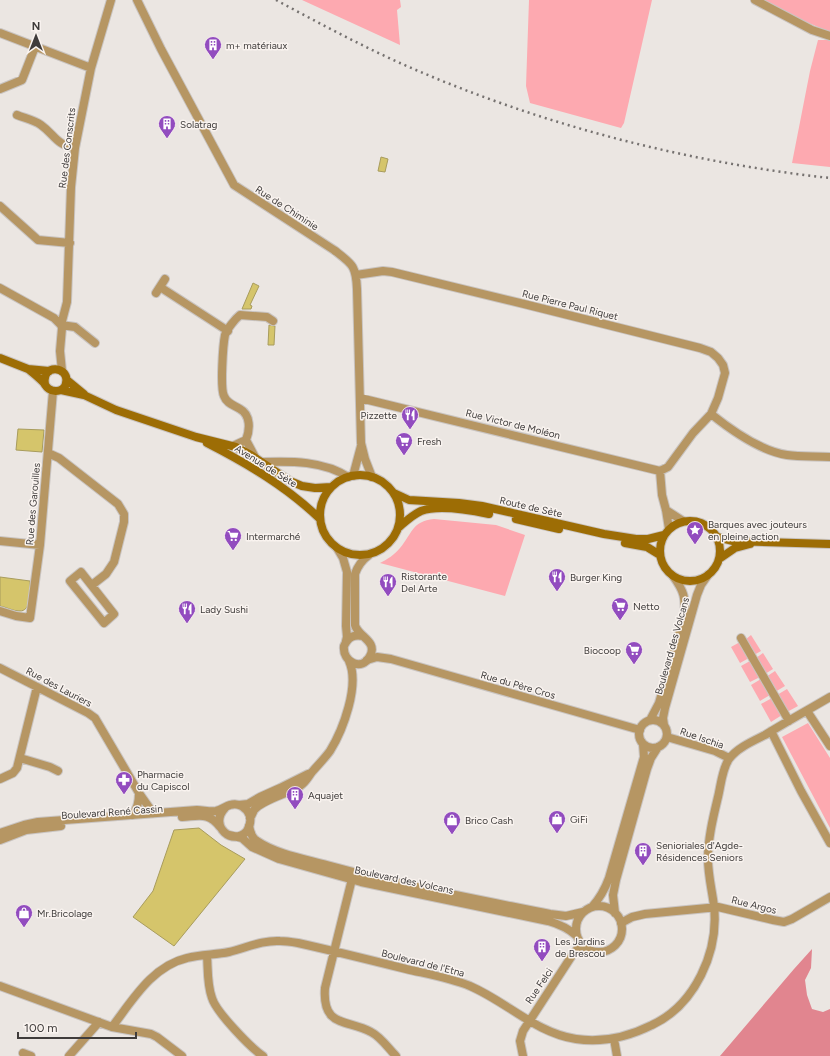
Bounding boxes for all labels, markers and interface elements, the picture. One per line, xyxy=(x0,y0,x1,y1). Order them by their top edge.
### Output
north arrow xyxy=(16,16,56,56)
text: N xyxy=(32,20,40,33)
building icon: m+ matériaux xyxy=(203,35,223,60)
place label: m+ matériaux xyxy=(226,39,287,52)
street label: Rue des Conscrits xyxy=(56,107,78,189)
building icon: Solatrag xyxy=(157,114,177,139)
place label: Solatrag xyxy=(180,118,217,131)
street label: Rue de Chiminie xyxy=(253,183,322,234)
street label: Rue Pierre Paul Riquet xyxy=(521,287,619,323)
restaurant icon: Pizzette xyxy=(400,405,420,430)
street label: Rue Victor de Moléon xyxy=(464,406,562,442)
place label: Pizzette xyxy=(361,409,398,422)
supermarket icon: Fresh xyxy=(394,431,414,456)
place label: Fresh xyxy=(417,435,442,448)
street label: Avenue de Sète xyxy=(232,442,300,491)
street label: Rue des Garouilles xyxy=(23,462,43,546)
street label: Route de Sète xyxy=(498,493,564,521)
place label: Barques avec jouteurs en pleine action xyxy=(708,518,807,543)
place icon: Barques avec jouteurs en pleine action xyxy=(685,520,705,545)
supermarket icon: Intermarché xyxy=(223,526,243,551)
place label: Intermarché xyxy=(246,530,301,543)
restaurant icon: Burger King xyxy=(547,567,567,592)
place label: Ristorante Del Arte xyxy=(401,570,448,595)
place label: Burger King xyxy=(570,571,622,584)
restaurant icon: Ristorante Del Arte xyxy=(378,572,398,597)
supermarket icon: Netto xyxy=(610,596,630,621)
street label: Boulevard des Volcans xyxy=(652,596,692,696)
restaurant icon: Lady Sushi xyxy=(177,599,197,624)
place label: Netto xyxy=(633,600,660,613)
place label: Lady Sushi xyxy=(200,603,248,616)
supermarket icon: Biocoop xyxy=(624,640,644,665)
place label: Biocoop xyxy=(584,644,621,657)
street label: Rue des Lauriers xyxy=(24,664,95,710)
street label: Rue du Père Cros xyxy=(479,668,557,702)
street label: Rue Ischia xyxy=(678,724,726,752)
place label: Pharmacie du Capiscol xyxy=(137,768,190,793)
pharmacy icon: Pharmacie du Capiscol xyxy=(114,770,134,795)
building icon: Aquajet xyxy=(285,785,305,810)
place label: Aquajet xyxy=(308,789,343,802)
street label: Boulevard René Cassin xyxy=(61,802,164,822)
shop icon: GiFi xyxy=(547,809,567,834)
shop icon: Brico Cash xyxy=(442,810,462,835)
place label: GiFi xyxy=(570,813,588,826)
place label: Brico Cash xyxy=(465,814,513,827)
place label: Senioriales d'Agde- Résidences Seniors xyxy=(656,839,743,864)
building icon: Senioriales d'Agde- Résidences Seniors xyxy=(633,841,653,866)
street label: Boulevard des Volcans xyxy=(353,863,455,897)
street label: Rue Argos xyxy=(730,893,778,917)
shop icon: Mr.Bricolage xyxy=(14,903,34,928)
place label: Mr.Bricolage xyxy=(37,907,93,920)
place label: Les Jardins de Brescou xyxy=(555,935,605,960)
building icon: Les Jardins de Brescou xyxy=(532,937,552,962)
street label: Boulevard de l'Etna xyxy=(380,946,466,980)
street label: Rue Felci xyxy=(522,966,556,1006)
scale bar xyxy=(18,1014,136,1040)
text: 100 m xyxy=(24,1021,58,1035)

